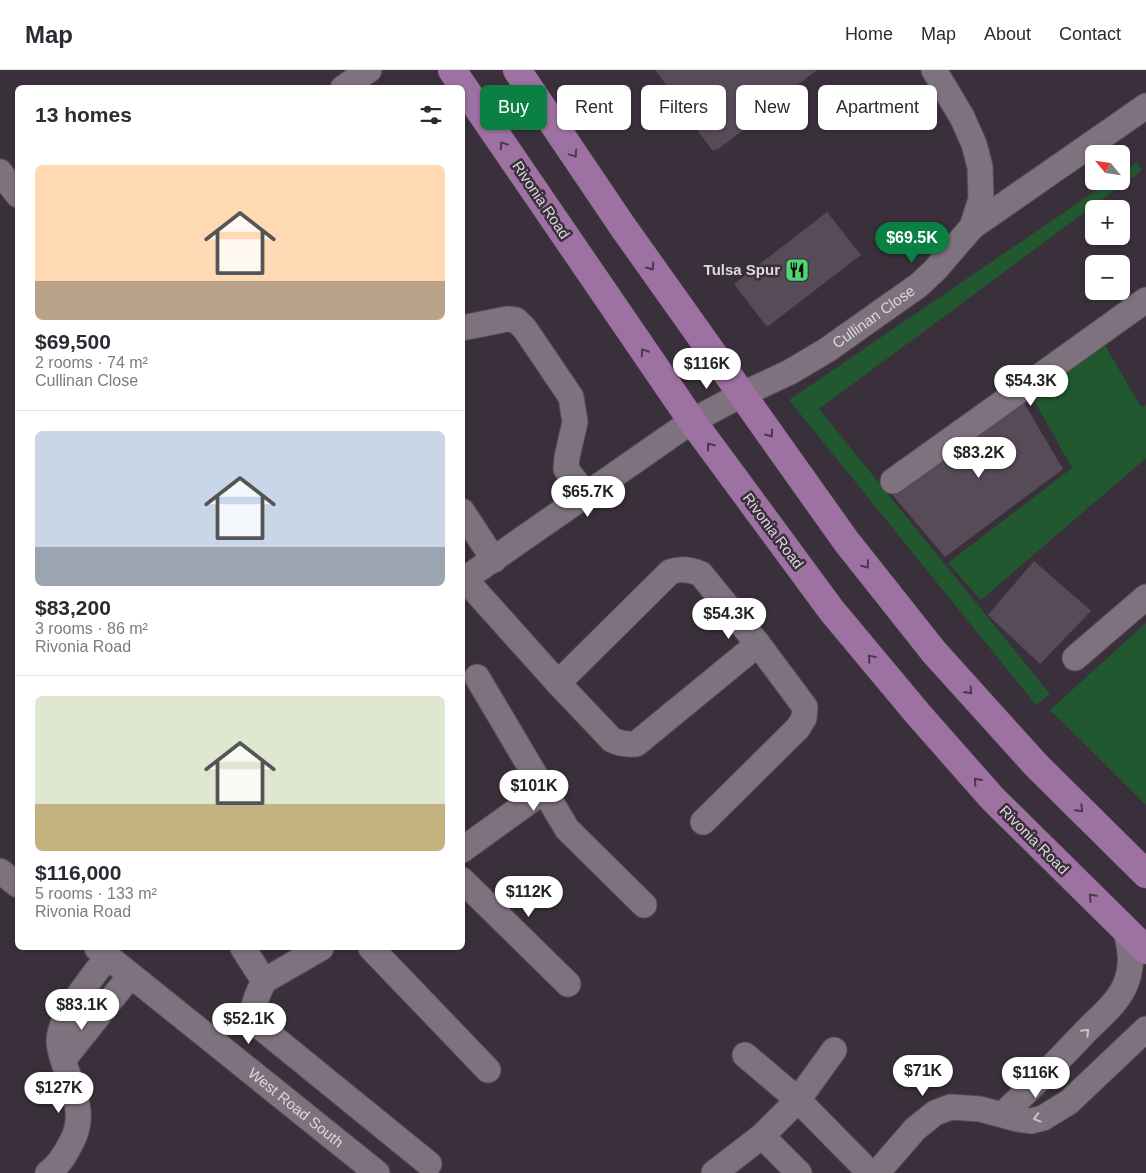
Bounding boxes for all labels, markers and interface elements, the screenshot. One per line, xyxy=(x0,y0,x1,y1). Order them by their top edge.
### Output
text: Map xyxy=(25,21,73,48)
text: Home xyxy=(845,24,893,44)
text: Map xyxy=(921,24,956,44)
text: About xyxy=(984,24,1031,44)
text: Contact xyxy=(1059,24,1121,44)
chip: Buy xyxy=(480,85,547,130)
chip: Rent xyxy=(557,85,631,130)
chip: Filters xyxy=(641,85,726,130)
chip: New xyxy=(736,85,808,130)
chip: Apartment xyxy=(818,85,937,130)
icon: filters xyxy=(417,101,445,129)
text: 13 homes xyxy=(35,103,132,126)
one-way arrow xyxy=(500,142,510,151)
north arrow xyxy=(1085,145,1130,190)
map controls xyxy=(1085,145,1130,300)
one-way arrow xyxy=(567,149,577,158)
street label: Rivonia Road xyxy=(509,158,574,242)
icon: home xyxy=(195,198,285,288)
button: + xyxy=(1085,200,1130,245)
pin: $69.5K xyxy=(871,222,953,264)
text: $69.5K xyxy=(886,229,938,246)
button: − xyxy=(1085,255,1130,300)
restaurant icon: Tulsa Spur xyxy=(784,257,810,283)
one-way arrow xyxy=(645,261,654,271)
place label: Tulsa Spur xyxy=(704,261,780,278)
street label: Cullinan Close xyxy=(829,282,918,351)
text: $69,500 xyxy=(35,330,111,353)
one-way arrow xyxy=(641,348,650,358)
pin: $116K xyxy=(672,348,742,390)
text: 2 rooms · 74 m² xyxy=(35,354,148,371)
text: $116K xyxy=(684,355,730,372)
pin: $54.3K xyxy=(990,364,1072,407)
text: Cullinan Close xyxy=(35,372,138,389)
text: $54.3K xyxy=(1005,372,1057,389)
one-way arrow xyxy=(764,429,773,438)
pin: $83.2K xyxy=(938,436,1020,479)
one-way arrow xyxy=(707,442,716,452)
text: $83.2K xyxy=(953,444,1005,461)
icon: home xyxy=(195,463,285,553)
pin: $65.7K xyxy=(547,476,629,518)
text: $65.7K xyxy=(562,483,614,500)
street label: Rivonia Road xyxy=(740,490,807,572)
one-way arrow xyxy=(860,560,869,569)
text: $83,200 xyxy=(35,596,111,619)
pin: $54.3K xyxy=(688,598,770,640)
text: $54.3K xyxy=(703,605,755,622)
text: 3 rooms · 86 m² xyxy=(35,620,148,637)
text: Rivonia Road xyxy=(35,638,131,655)
one-way arrow xyxy=(869,655,877,664)
one-way arrow xyxy=(963,685,972,694)
icon: home xyxy=(195,728,285,818)
pin: $101K xyxy=(499,770,569,812)
text: $101K xyxy=(510,777,558,794)
one-way arrow xyxy=(974,778,983,787)
street label: Rivonia Road xyxy=(997,802,1072,877)
one-way arrow xyxy=(1075,803,1084,812)
text: $116,000 xyxy=(35,861,121,884)
pin: $112K xyxy=(494,876,564,918)
text: $112K xyxy=(506,883,552,900)
text: 5 rooms · 133 m² xyxy=(35,885,157,902)
one-way arrow xyxy=(1088,893,1097,902)
text: Rivonia Road xyxy=(35,903,131,920)
pin: $83.1K xyxy=(41,988,123,1031)
text: $83.1K xyxy=(56,996,108,1013)
pin: $52.1K xyxy=(208,1002,290,1045)
text: $52.1K xyxy=(223,1010,275,1027)
one-way arrow xyxy=(1080,1028,1089,1037)
pin: $71K xyxy=(893,1054,953,1097)
pin: $116K xyxy=(1001,1056,1071,1099)
text: $71K xyxy=(904,1062,942,1079)
street label: West Road South xyxy=(245,1064,347,1151)
text: $116K xyxy=(1013,1064,1059,1081)
pin: $127K xyxy=(24,1072,94,1114)
text: $127K xyxy=(35,1079,83,1096)
one-way arrow xyxy=(1033,1112,1042,1123)

